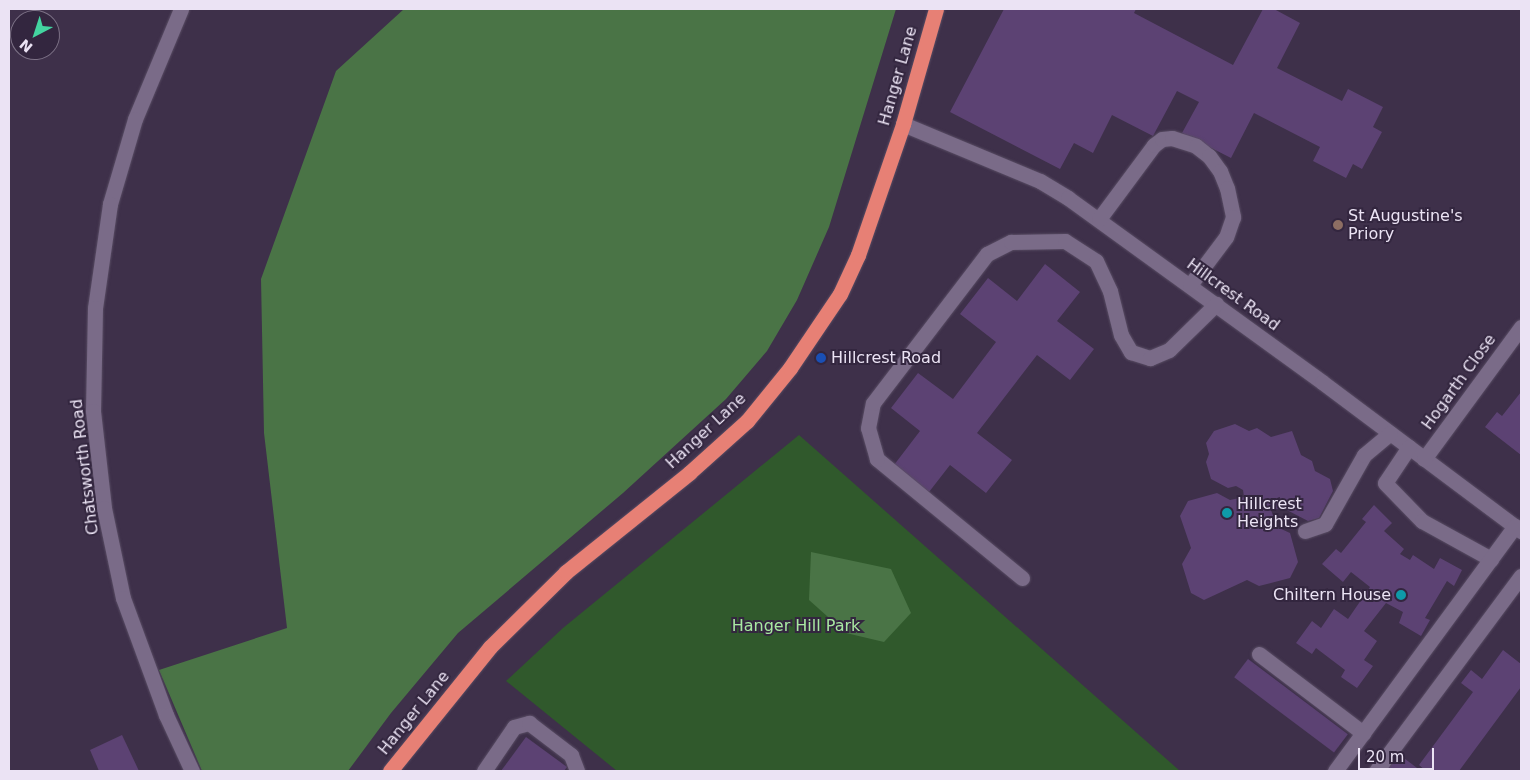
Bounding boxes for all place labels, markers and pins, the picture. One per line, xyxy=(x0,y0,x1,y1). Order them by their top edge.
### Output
place label: St Augustine's Priory xyxy=(1348,206,1463,244)
marker: St Augustine's Priory xyxy=(1332,219,1344,231)
place label: Hillcrest Road xyxy=(831,348,941,368)
marker: Hillcrest Road xyxy=(815,352,827,364)
place label: Hillcrest Heights xyxy=(1237,494,1302,532)
marker: Hillcrest Heights xyxy=(1221,507,1233,519)
place label: Chiltern House xyxy=(1273,585,1391,605)
marker: Chiltern House xyxy=(1395,589,1407,601)

